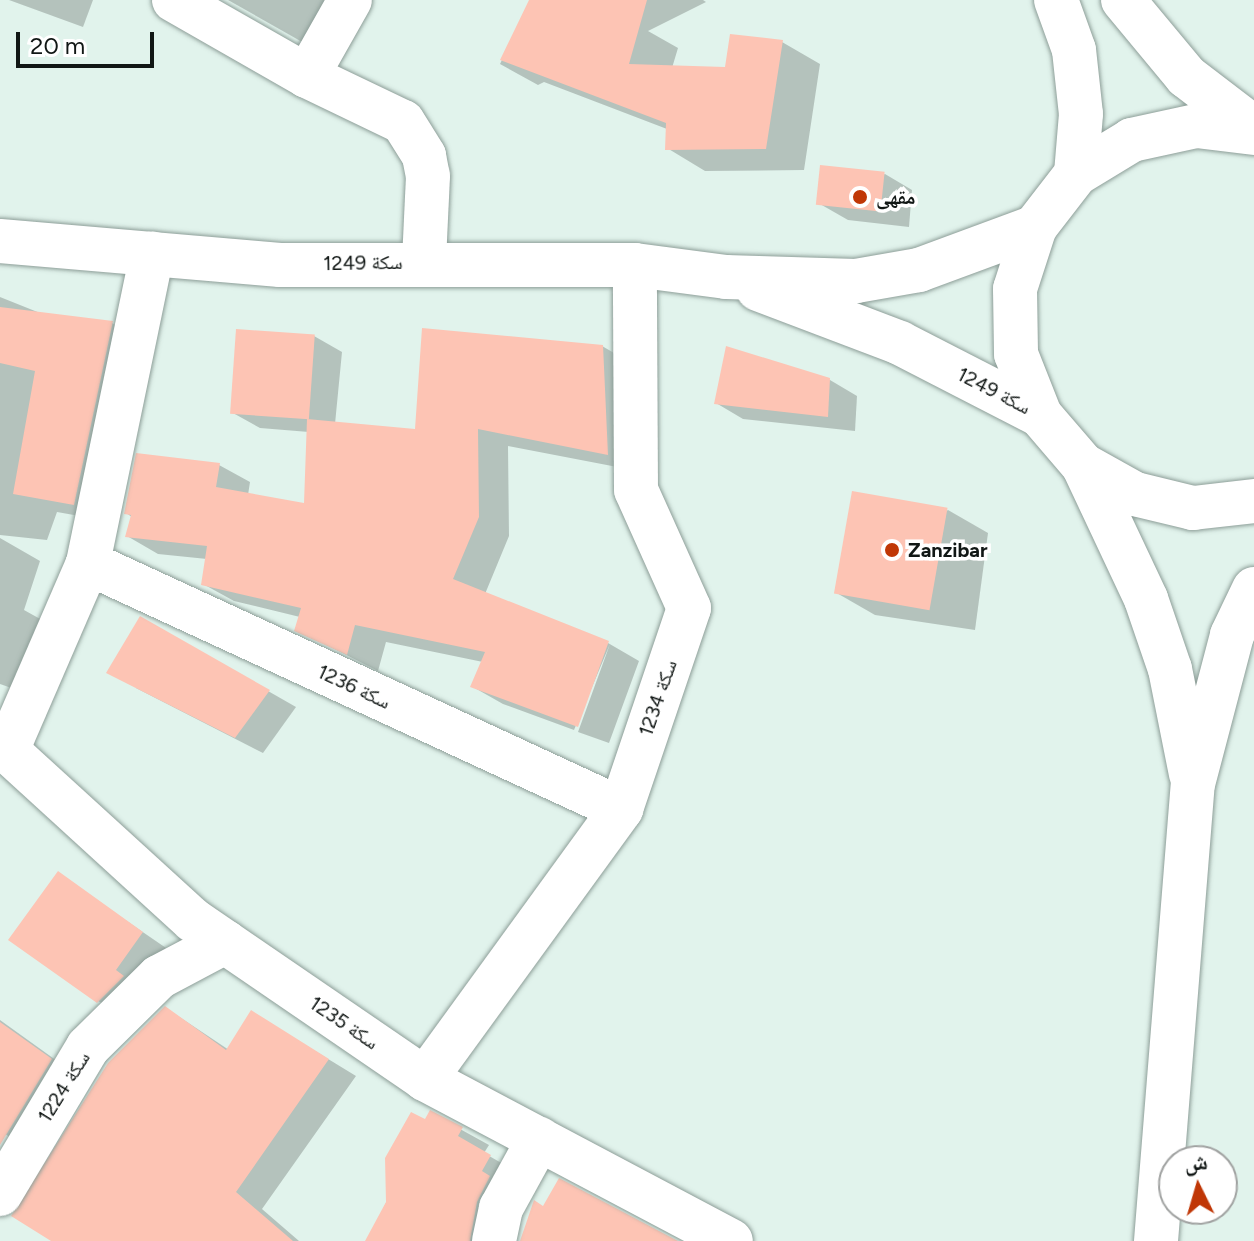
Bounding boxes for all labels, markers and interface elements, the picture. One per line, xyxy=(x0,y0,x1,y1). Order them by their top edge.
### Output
scale bar xyxy=(20,16,158,66)
text: 20 m xyxy=(30,31,85,60)
place label: مقهى xyxy=(876,185,915,209)
marker: مقهى xyxy=(851,188,869,206)
street label: سكة 1249 xyxy=(323,250,403,276)
street label: سكة 1249 xyxy=(953,362,1035,420)
place label: Zanzibar xyxy=(908,538,988,562)
marker: Zanzibar xyxy=(883,541,901,559)
street label: سكة 1234 xyxy=(634,657,682,739)
street label: سكة 1236 xyxy=(314,660,394,714)
street label: سكة 1235 xyxy=(305,991,383,1055)
street label: سكة 1224 xyxy=(33,1047,95,1127)
north arrow xyxy=(1158,1145,1238,1225)
text: ش xyxy=(1183,1148,1209,1177)

